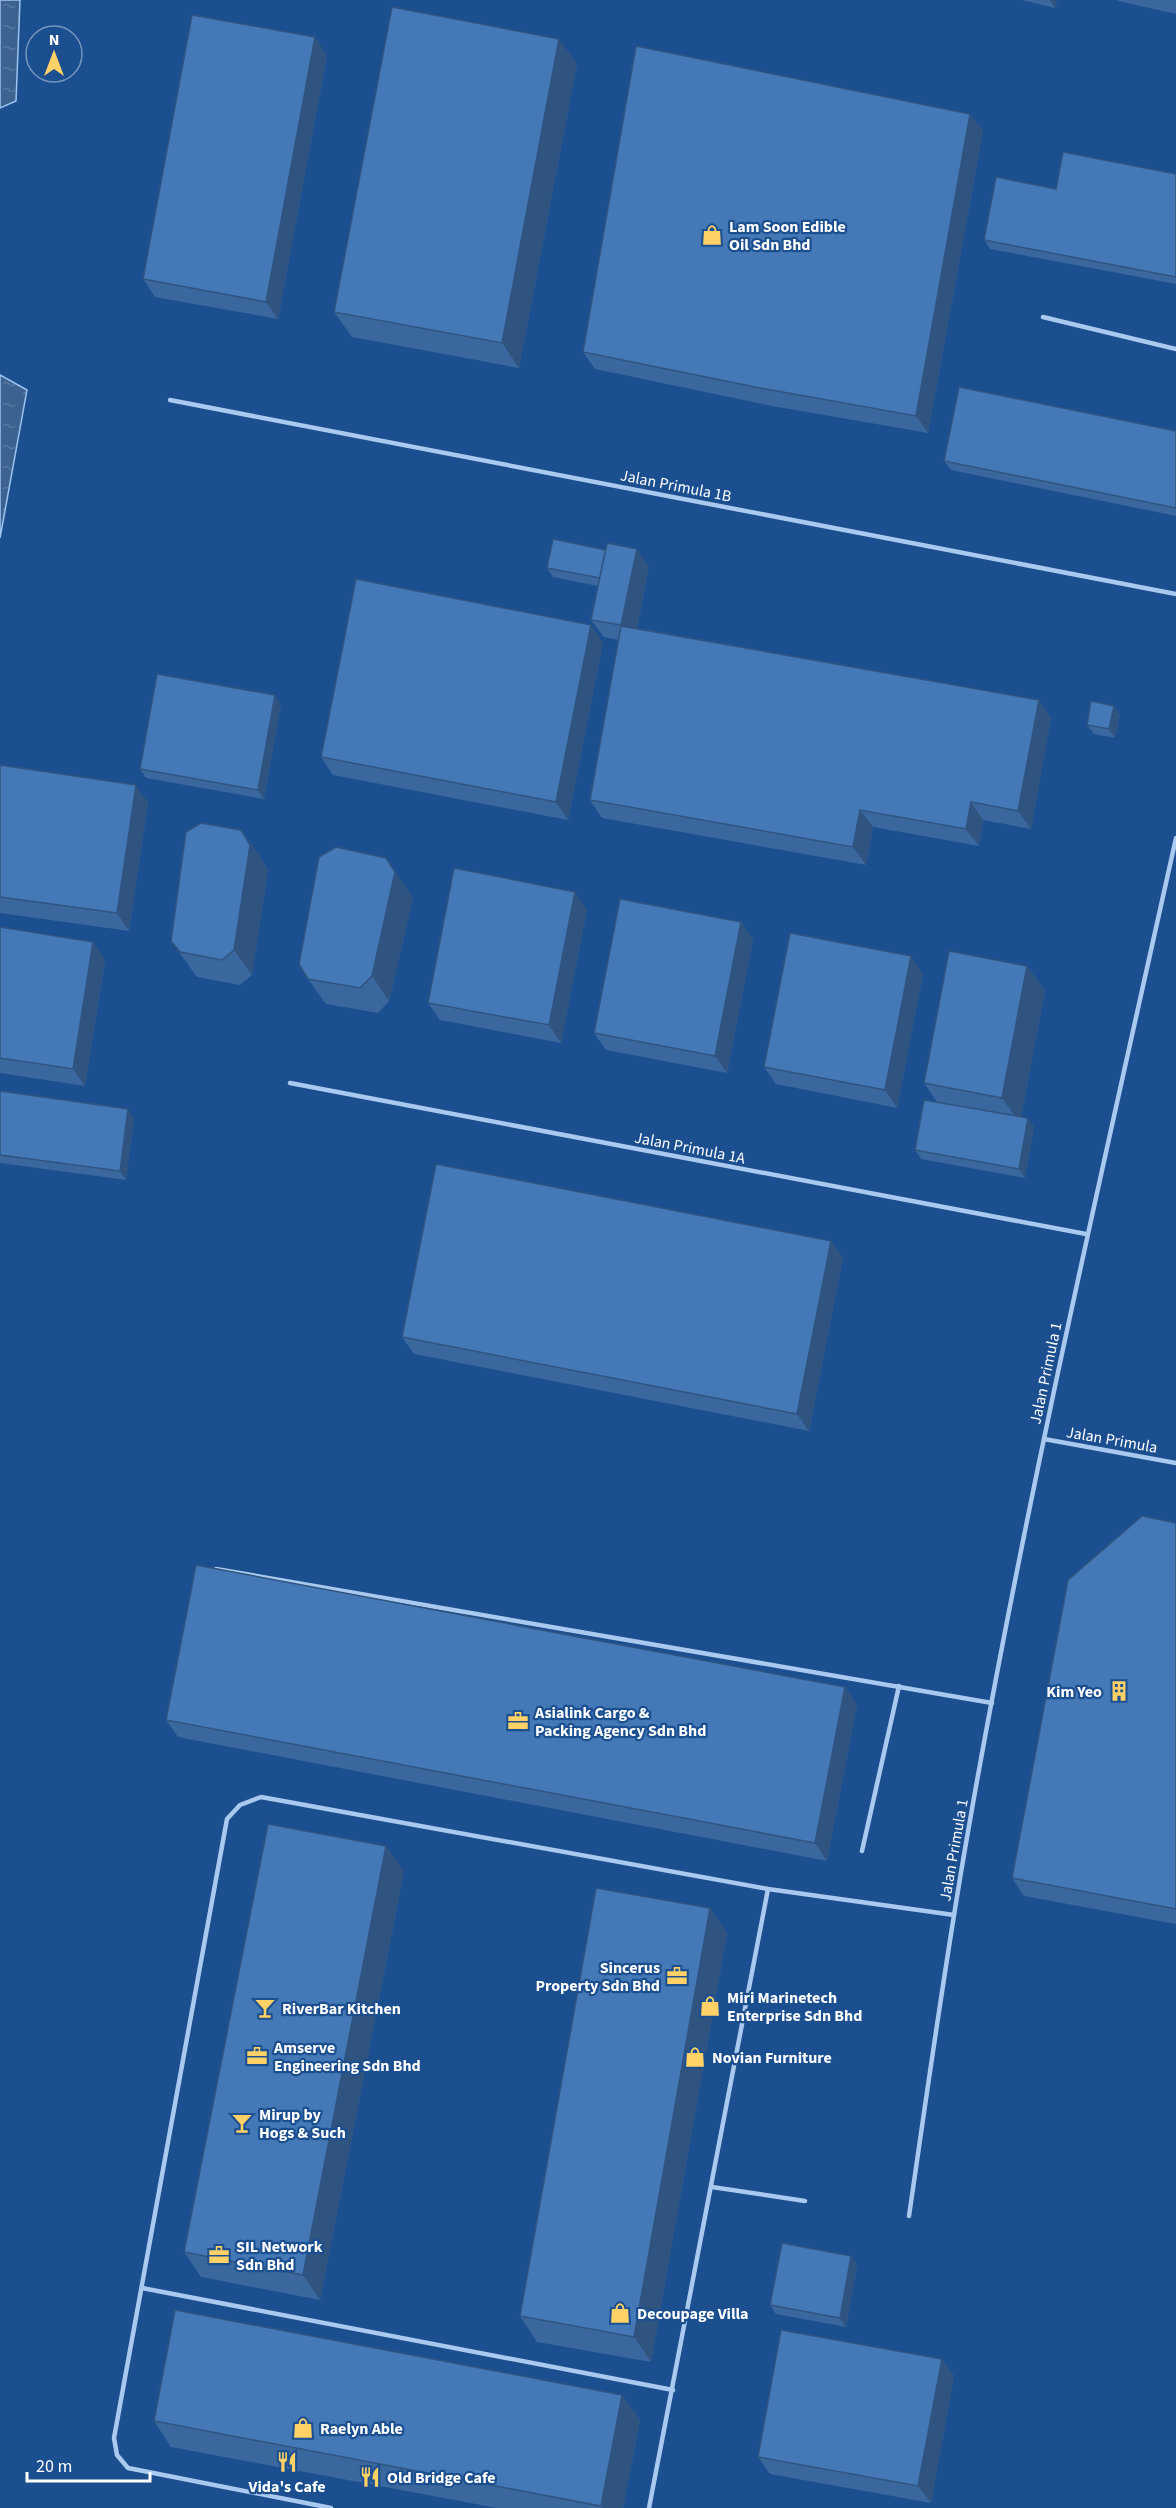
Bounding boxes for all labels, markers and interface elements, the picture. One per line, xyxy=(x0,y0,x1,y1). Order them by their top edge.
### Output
north arrow xyxy=(24,24,84,84)
text: N xyxy=(49,29,59,51)
place label: Lam Soon Edible Oil Sdn Bhd xyxy=(729,216,846,256)
shop icon: Lam Soon Edible Oil Sdn Bhd xyxy=(700,223,724,247)
street label: Jalan Primula 1B xyxy=(618,464,733,508)
street label: Jalan Primula 1A xyxy=(633,1126,747,1170)
street label: Jalan Primula 1 xyxy=(1024,1320,1068,1426)
street label: Jalan Primula xyxy=(1064,1421,1159,1459)
building icon: Kim Yeo xyxy=(1107,1679,1131,1703)
place label: Kim Yeo xyxy=(1046,1681,1102,1703)
place label: Asialink Cargo & Packing Agency Sdn Bhd xyxy=(534,1702,706,1742)
office icon: Asialink Cargo & Packing Agency Sdn Bhd xyxy=(506,1709,530,1733)
street label: Jalan Primula 1 xyxy=(934,1797,974,1903)
place label: Sincerus Property Sdn Bhd xyxy=(535,1957,660,1997)
office icon: Sincerus Property Sdn Bhd xyxy=(665,1964,689,1988)
place label: Miri Marinetech Enterprise Sdn Bhd xyxy=(727,1987,862,2027)
shop icon: Miri Marinetech Enterprise Sdn Bhd xyxy=(698,1994,722,2018)
bar icon: RiverBar Kitchen xyxy=(253,1996,277,2020)
place label: RiverBar Kitchen xyxy=(282,1998,401,2020)
place label: Amserve Engineering Sdn Bhd xyxy=(273,2037,421,2077)
office icon: Amserve Engineering Sdn Bhd xyxy=(245,2044,269,2068)
shop icon: Novian Furniture xyxy=(683,2045,707,2069)
place label: Novian Furniture xyxy=(712,2047,832,2069)
place label: Mirup by Hogs & Such xyxy=(259,2104,346,2144)
bar icon: Mirup by Hogs & Such xyxy=(230,2111,254,2135)
place label: SIL Network Sdn Bhd xyxy=(236,2236,323,2276)
office icon: SIL Network Sdn Bhd xyxy=(207,2243,231,2267)
shop icon: Decoupage Villa xyxy=(608,2301,632,2325)
place label: Decoupage Villa xyxy=(637,2303,749,2325)
shop icon: Raelyn Able xyxy=(291,2416,315,2440)
place label: Raelyn Able xyxy=(320,2418,403,2440)
scale bar xyxy=(27,2445,150,2483)
restaurant icon: Vida's Cafe xyxy=(275,2450,299,2474)
text: 20 m xyxy=(36,2454,72,2479)
restaurant icon: Old Bridge Cafe xyxy=(358,2465,382,2489)
place label: Old Bridge Cafe xyxy=(387,2467,496,2489)
place label: Vida's Cafe xyxy=(247,2476,326,2498)

